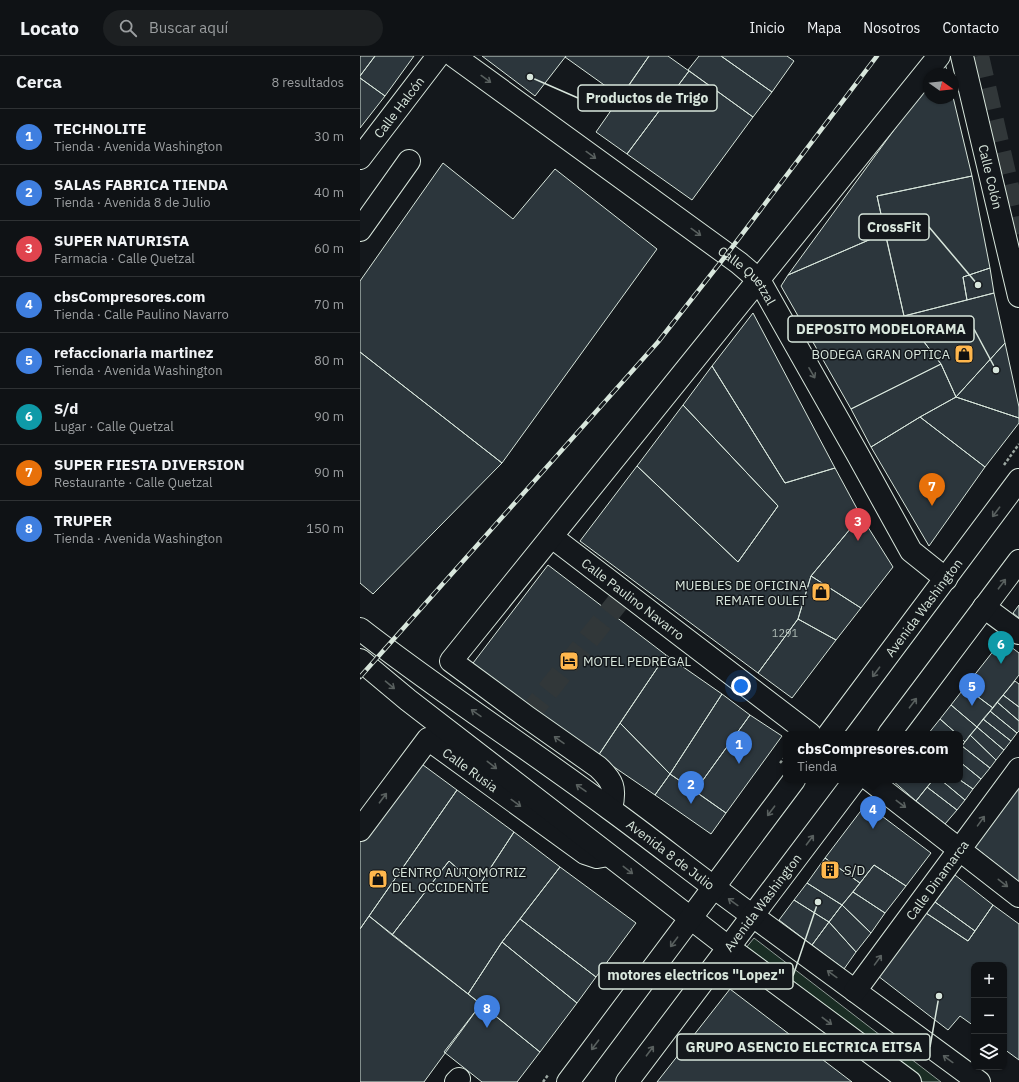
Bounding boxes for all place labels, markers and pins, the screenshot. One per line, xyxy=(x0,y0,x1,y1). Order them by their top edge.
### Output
callout: Productos de Trigo xyxy=(578,85,717,111)
callout: CrossFit xyxy=(859,214,929,240)
callout: DEPOSITO MODELORAMA xyxy=(788,316,974,342)
shop icon: BODEGA GRAN OPTICA xyxy=(953,343,975,365)
place label: BODEGA GRAN OPTICA xyxy=(812,346,951,363)
pin: 7 xyxy=(919,473,945,506)
pin: 3 xyxy=(845,508,871,541)
place label: MUEBLES DE OFICINA REMATE OULET xyxy=(675,577,808,609)
shop icon: MUEBLES DE OFICINA REMATE OULET xyxy=(810,581,832,603)
pin: 6 xyxy=(988,631,1014,664)
hotel icon: MOTEL PEDREGAL xyxy=(558,650,580,672)
place label: MOTEL PEDREGAL xyxy=(583,653,692,670)
pin: 5 xyxy=(959,673,985,706)
pin: 1 xyxy=(726,731,752,764)
pin: 2 xyxy=(678,771,704,804)
pin: 4 xyxy=(860,796,886,829)
building icon: S/D xyxy=(819,859,841,881)
place label: S/D xyxy=(844,862,865,879)
place label: CENTRO AUTOMOTRIZ DEL OCCIDENTE xyxy=(392,864,527,896)
shop icon: CENTRO AUTOMOTRIZ DEL OCCIDENTE xyxy=(367,868,389,890)
callout: motores electricos "Lopez" xyxy=(599,963,793,989)
pin: 8 xyxy=(474,995,500,1028)
callout: GRUPO ASENCIO ELECTRICA EITSA xyxy=(677,1034,930,1060)

